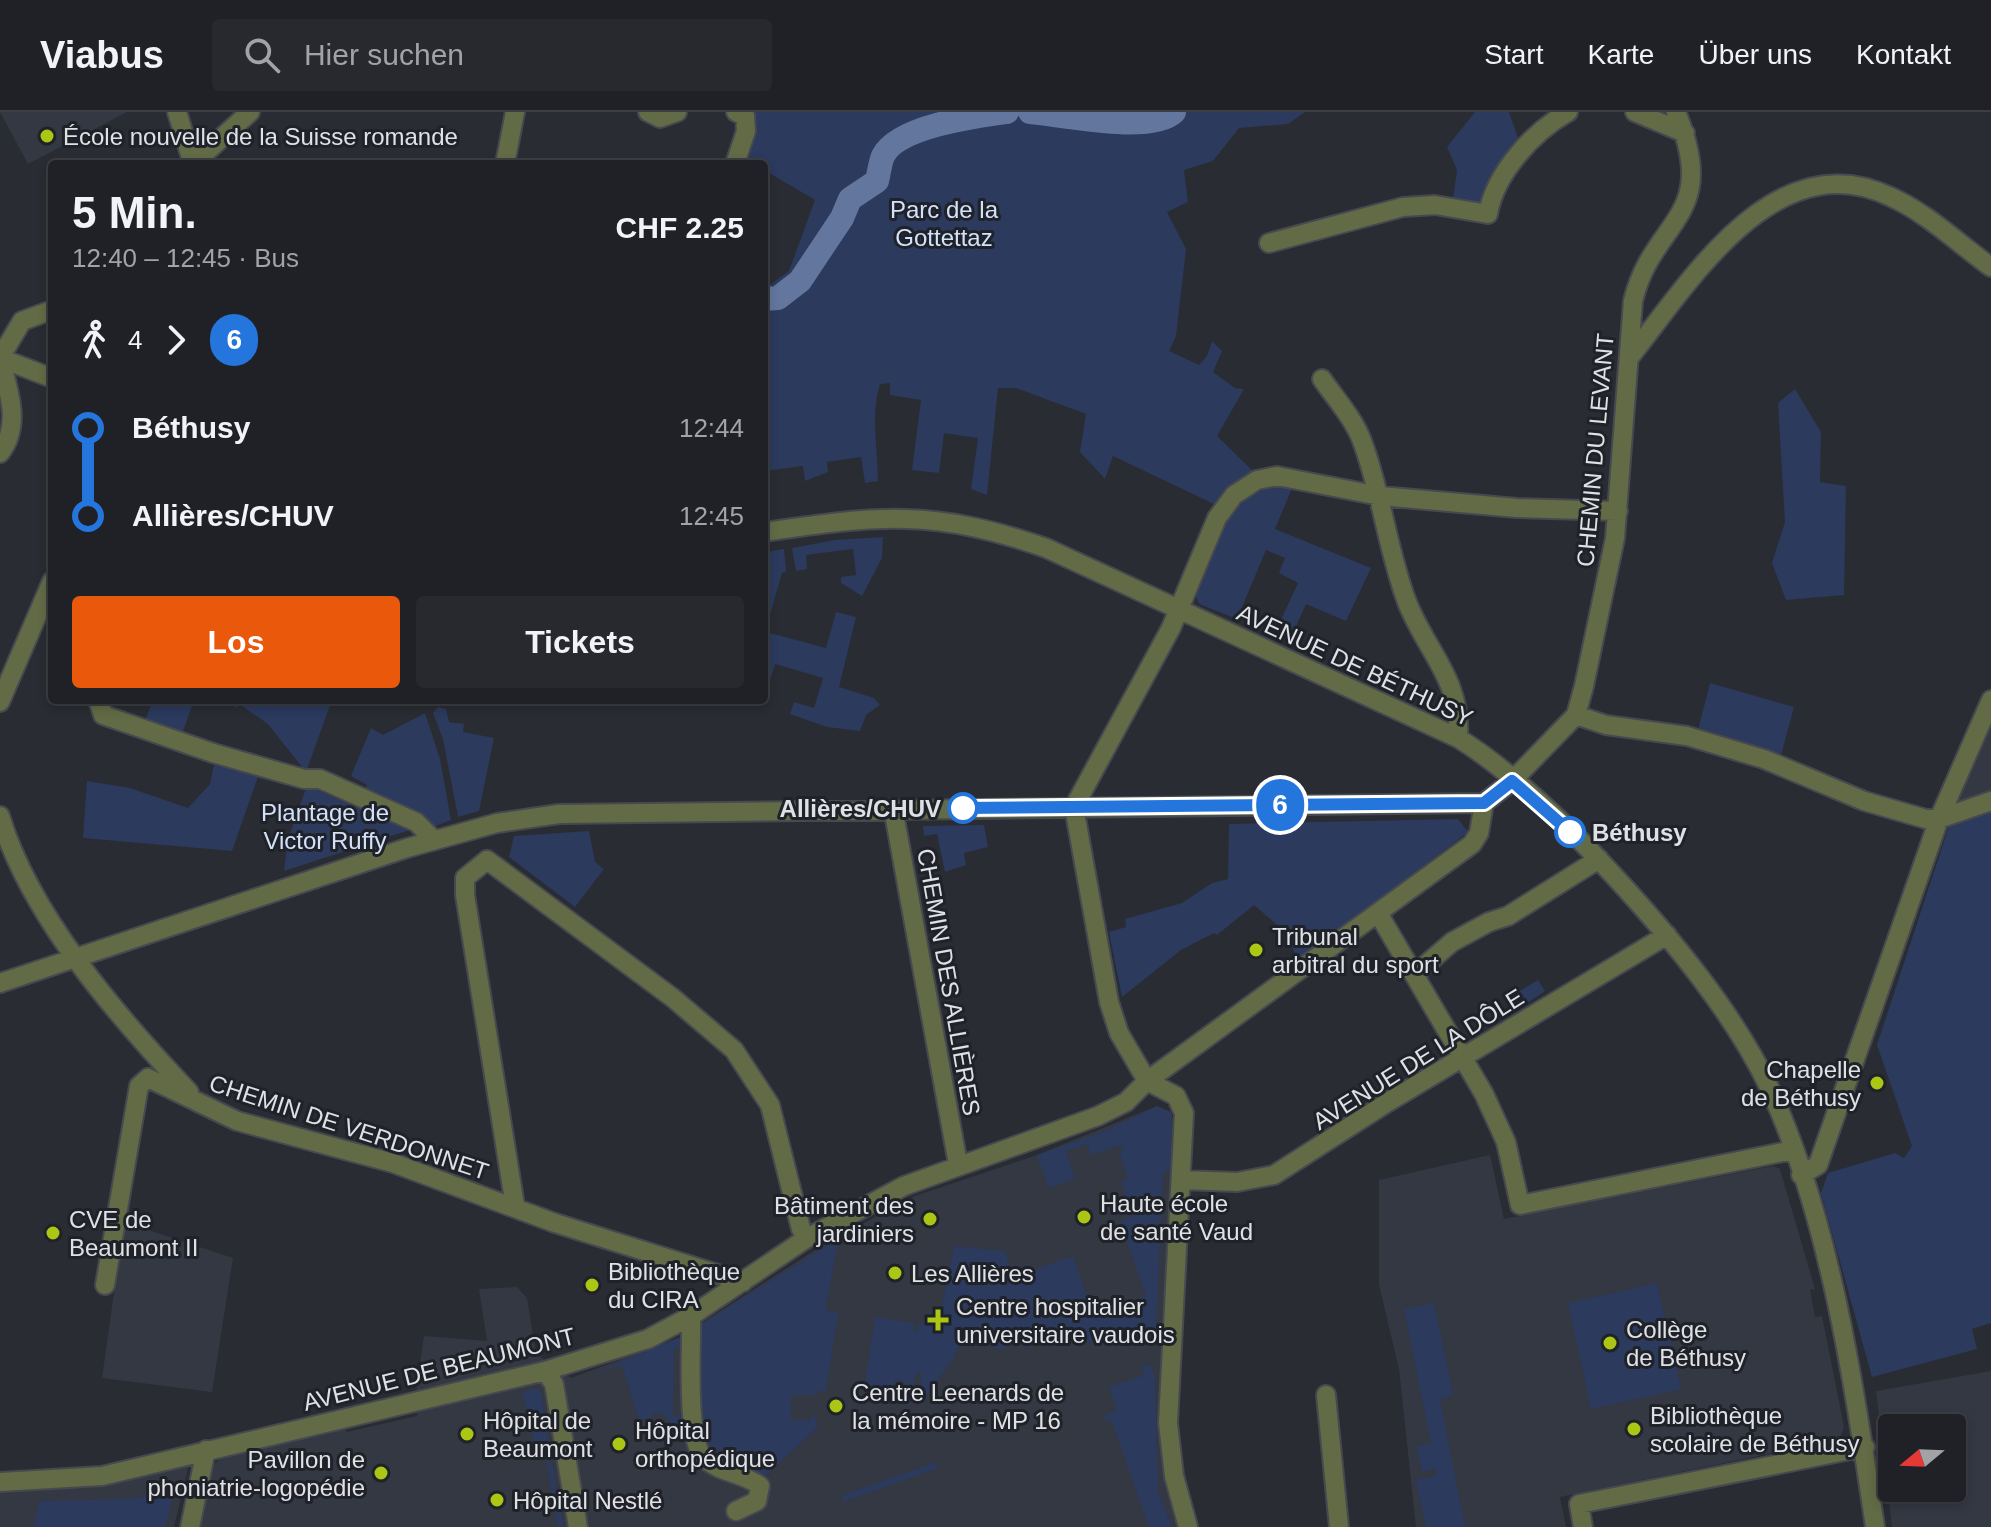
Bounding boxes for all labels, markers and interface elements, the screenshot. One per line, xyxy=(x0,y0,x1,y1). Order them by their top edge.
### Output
search box xyxy=(212,19,772,91)
icon: search xyxy=(240,33,284,77)
text: Viabus xyxy=(40,34,164,76)
text: Hier suchen xyxy=(304,38,464,71)
text: Start xyxy=(1484,39,1543,70)
text: Karte xyxy=(1587,39,1654,70)
text: Über uns xyxy=(1698,39,1812,70)
text: Kontakt xyxy=(1856,39,1951,70)
place label: École nouvelle de la Suisse romande xyxy=(63,123,458,150)
marker: École nouvelle de la Suisse romande xyxy=(38,127,56,145)
text: 5 Min. xyxy=(72,188,197,237)
park label: Parc de la Gottettaz xyxy=(890,196,999,251)
text: CHF 2.25 xyxy=(616,211,744,244)
text: 12:40 – 12:45 · Bus xyxy=(72,243,299,273)
icon: walk xyxy=(72,318,116,362)
icon: forward xyxy=(154,318,198,362)
text: 6 xyxy=(226,324,242,355)
text: 4 xyxy=(128,325,142,355)
street label: CHEMIN DU LEVANT xyxy=(1571,332,1619,568)
text: Béthusy xyxy=(132,411,250,444)
text: 12:44 xyxy=(679,413,744,443)
text: Allières/CHUV xyxy=(132,499,334,532)
text: 12:45 xyxy=(679,501,744,531)
button: Los xyxy=(72,596,400,688)
button: Tickets xyxy=(416,596,744,688)
street label: AVENUE DE BÉTHUSY xyxy=(1233,598,1477,732)
line badge: 6 xyxy=(1254,779,1306,831)
text: 6 xyxy=(1272,789,1288,820)
marker: Allières/CHUV xyxy=(948,793,978,823)
place label: Allières/CHUV xyxy=(780,795,941,822)
park label: Plantage de Victor Ruffy xyxy=(261,799,389,854)
marker: Béthusy xyxy=(1555,817,1585,847)
place label: Béthusy xyxy=(1592,819,1687,846)
street label: CHEMIN DES ALLIÈRES xyxy=(912,846,986,1118)
place label: Tribunal arbitral du sport xyxy=(1272,923,1439,978)
marker: Tribunal arbitral du sport xyxy=(1247,941,1265,959)
street label: AVENUE DE LA DÔLE xyxy=(1308,983,1528,1135)
place label: Chapelle de Béthusy xyxy=(1741,1056,1861,1111)
street label: CHEMIN DE VERDONNET xyxy=(206,1069,492,1185)
marker: Chapelle de Béthusy xyxy=(1868,1074,1886,1092)
place label: Haute école de santé Vaud xyxy=(1100,1190,1253,1245)
place label: Bâtiment des jardiniers xyxy=(774,1192,914,1247)
place label: CVE de Beaumont II xyxy=(69,1206,198,1261)
marker: Haute école de santé Vaud xyxy=(1075,1208,1093,1226)
marker: Bâtiment des jardiniers xyxy=(921,1210,939,1228)
marker: CVE de Beaumont II xyxy=(44,1224,62,1242)
place label: Bibliothèque du CIRA xyxy=(608,1258,740,1313)
place label: Les Allières xyxy=(911,1260,1034,1287)
marker: Les Allières xyxy=(886,1264,904,1282)
marker: Bibliothèque du CIRA xyxy=(583,1276,601,1294)
place label: Centre hospitalier universitaire vaudois xyxy=(956,1293,1175,1348)
marker: Centre hospitalier universitaire vaudois xyxy=(927,1309,949,1331)
place label: Collège de Béthusy xyxy=(1626,1316,1746,1371)
street label: AVENUE DE BEAUMONT xyxy=(300,1322,578,1416)
marker: Collège de Béthusy xyxy=(1601,1334,1619,1352)
place label: Centre Leenards de la mémoire - MP 16 xyxy=(852,1379,1064,1434)
marker: Centre Leenards de la mémoire - MP 16 xyxy=(827,1397,845,1415)
place label: Bibliothèque scolaire de Béthusy xyxy=(1650,1402,1859,1457)
place label: Hôpital de Beaumont xyxy=(483,1407,593,1462)
north arrow xyxy=(1878,1414,1966,1502)
map controls xyxy=(1878,1414,1966,1502)
place label: Hôpital orthopédique xyxy=(635,1417,775,1472)
marker: Bibliothèque scolaire de Béthusy xyxy=(1625,1420,1643,1438)
marker: Hôpital de Beaumont xyxy=(458,1425,476,1443)
marker: Hôpital orthopédique xyxy=(610,1435,628,1453)
place label: Pavillon de phoniatrie-logopédie xyxy=(148,1446,365,1501)
marker: Pavillon de phoniatrie-logopédie xyxy=(372,1464,390,1482)
place label: Hôpital Nestlé xyxy=(513,1487,662,1514)
marker: Hôpital Nestlé xyxy=(488,1491,506,1509)

